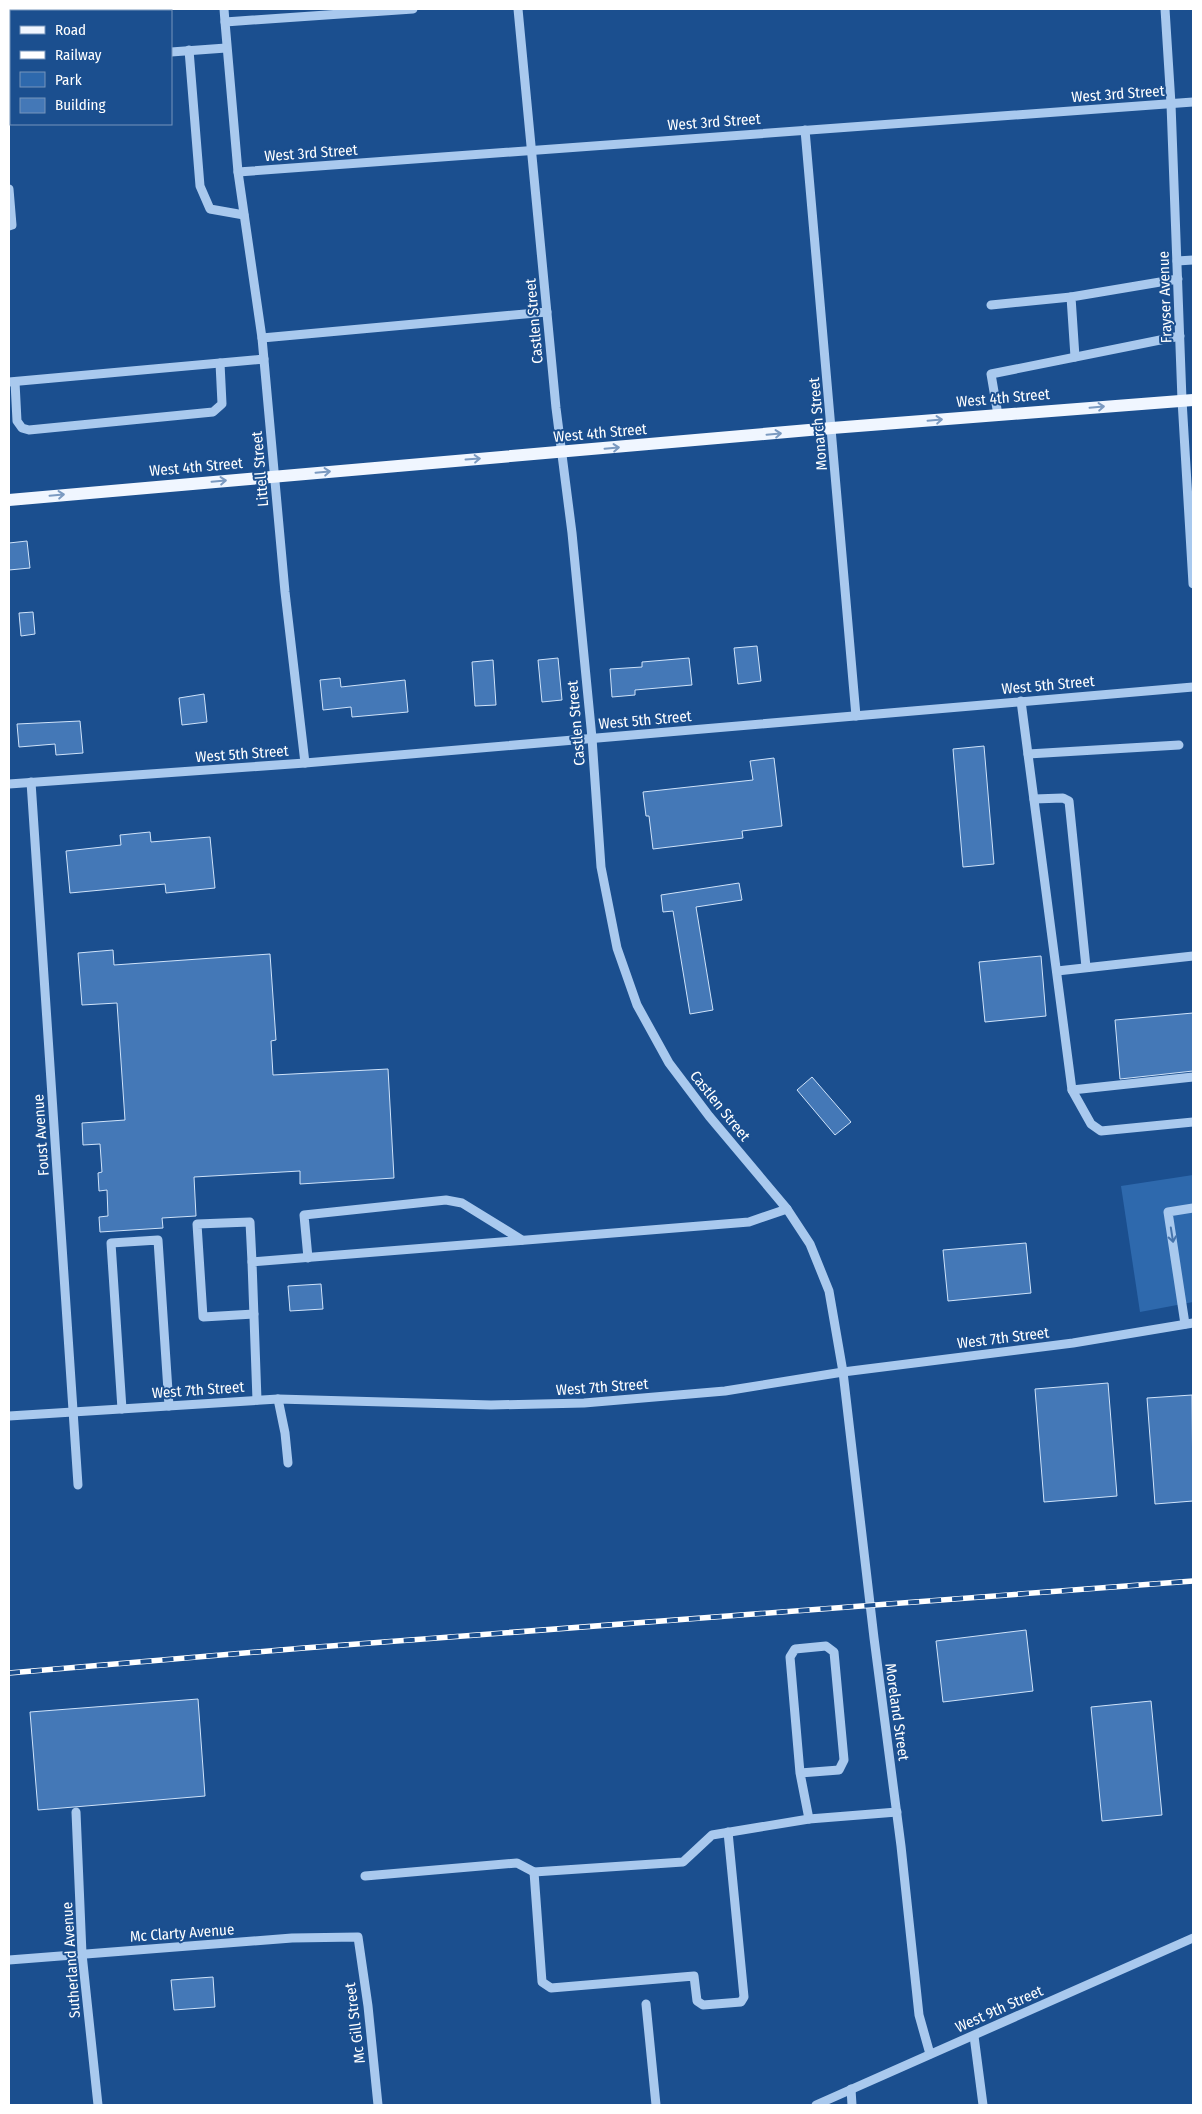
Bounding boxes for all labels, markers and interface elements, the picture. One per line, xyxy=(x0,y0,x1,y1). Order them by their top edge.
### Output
legend xyxy=(10,10,172,125)
text: Road xyxy=(55,21,86,39)
text: Railway xyxy=(55,46,102,64)
text: Park xyxy=(55,71,82,89)
street label: West 3rd Street xyxy=(1071,82,1165,106)
text: Building xyxy=(55,96,106,114)
street label: West 3rd Street xyxy=(667,110,761,134)
street label: West 3rd Street xyxy=(264,141,358,165)
street label: Frayser Avenue xyxy=(1154,251,1176,343)
street label: Castlen Street xyxy=(521,278,547,364)
street label: Monarch Street xyxy=(805,377,831,471)
street label: West 4th Street xyxy=(955,385,1051,411)
one-way arrow xyxy=(1089,402,1105,412)
one-way arrow xyxy=(927,415,943,425)
street label: West 4th Street xyxy=(552,420,648,446)
one-way arrow xyxy=(765,429,781,438)
street label: Littell Street xyxy=(248,430,272,508)
one-way arrow xyxy=(603,443,619,453)
street label: West 4th Street xyxy=(148,454,244,480)
one-way arrow xyxy=(465,455,481,464)
one-way arrow xyxy=(315,467,331,476)
one-way arrow xyxy=(211,476,227,486)
one-way arrow xyxy=(49,491,65,500)
street label: West 5th Street xyxy=(1001,672,1095,698)
street label: Castlen Street xyxy=(563,680,589,766)
street label: West 5th Street xyxy=(598,707,692,733)
street label: West 5th Street xyxy=(195,742,289,766)
street label: Castlen Street xyxy=(686,1067,754,1145)
street label: Foust Avenue xyxy=(29,1094,53,1176)
one-way arrow xyxy=(1167,1227,1177,1243)
street label: West 7th Street xyxy=(956,1323,1050,1353)
street label: West 7th Street xyxy=(555,1375,649,1399)
street label: West 7th Street xyxy=(151,1378,245,1402)
street label: Moreland Street xyxy=(881,1662,913,1762)
street label: Sutherland Avenue xyxy=(58,1901,84,2019)
street label: Mc Clarty Avenue xyxy=(129,1920,235,1946)
street label: Mc Gill Street xyxy=(341,1981,369,2064)
street label: West 9th Street xyxy=(952,1982,1046,2036)

